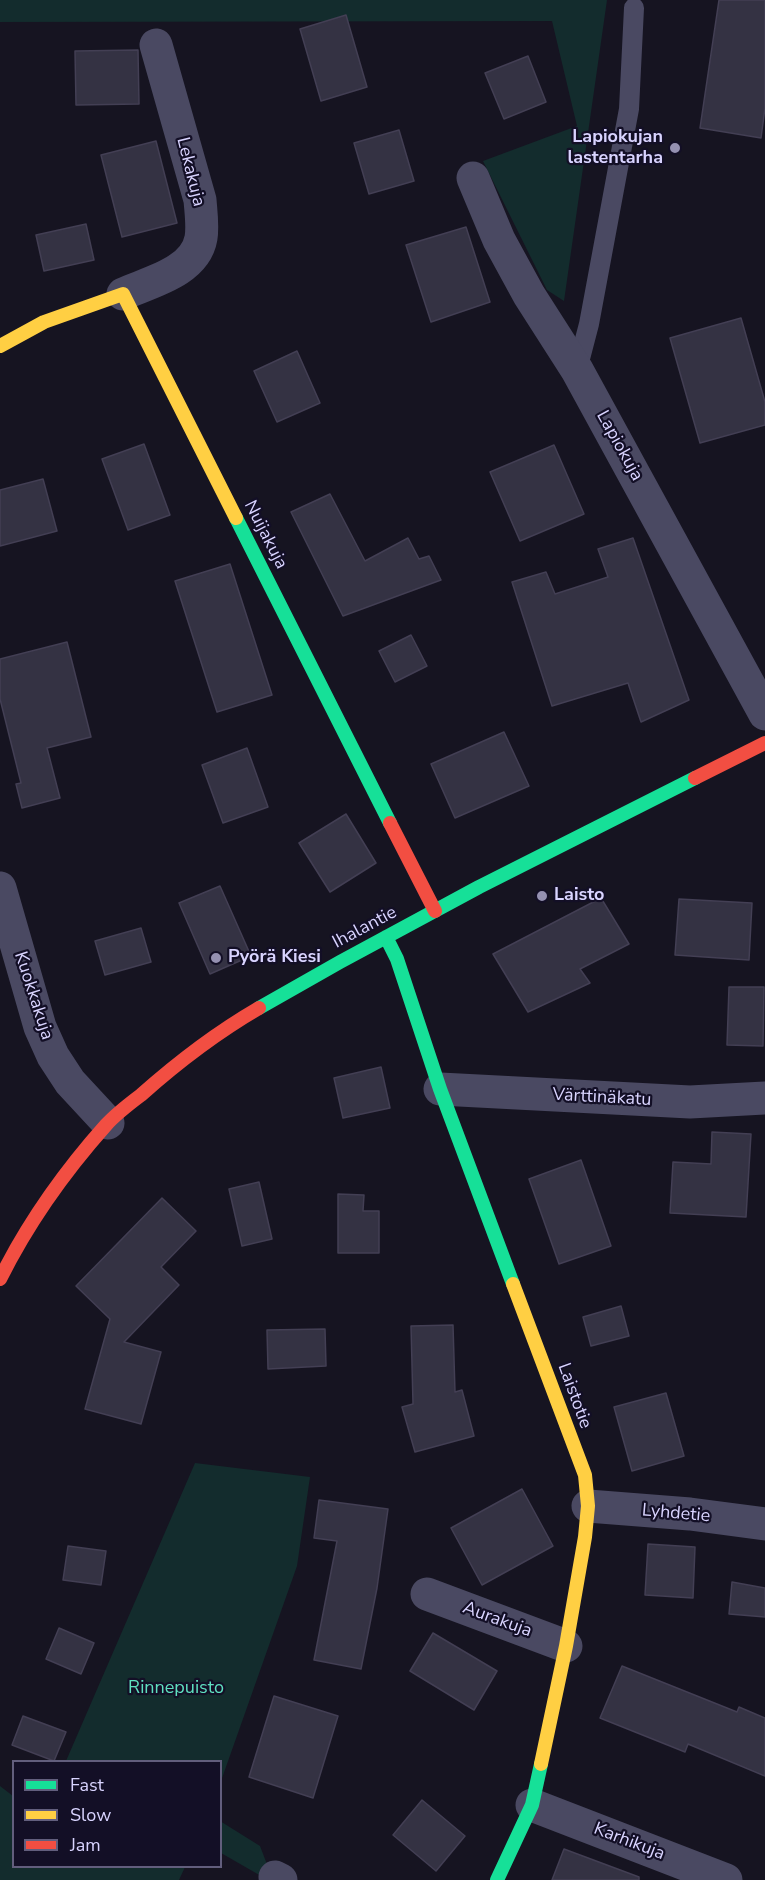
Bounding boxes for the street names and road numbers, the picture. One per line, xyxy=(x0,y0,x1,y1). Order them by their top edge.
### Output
street label: Lekakuja xyxy=(171,135,209,209)
street label: Lapiokuja xyxy=(591,407,647,485)
street label: Nuijakuja xyxy=(239,497,291,573)
street label: Ihalantie xyxy=(329,902,401,954)
street label: Kuokkakuja xyxy=(9,949,57,1043)
street label: Värttinäkatu xyxy=(552,1085,652,1111)
street label: Laistotie xyxy=(552,1360,596,1432)
street label: Lyhdetie xyxy=(641,1500,711,1528)
street label: Aurakuja xyxy=(459,1598,535,1642)
street label: Karhikuja xyxy=(590,1819,668,1865)

